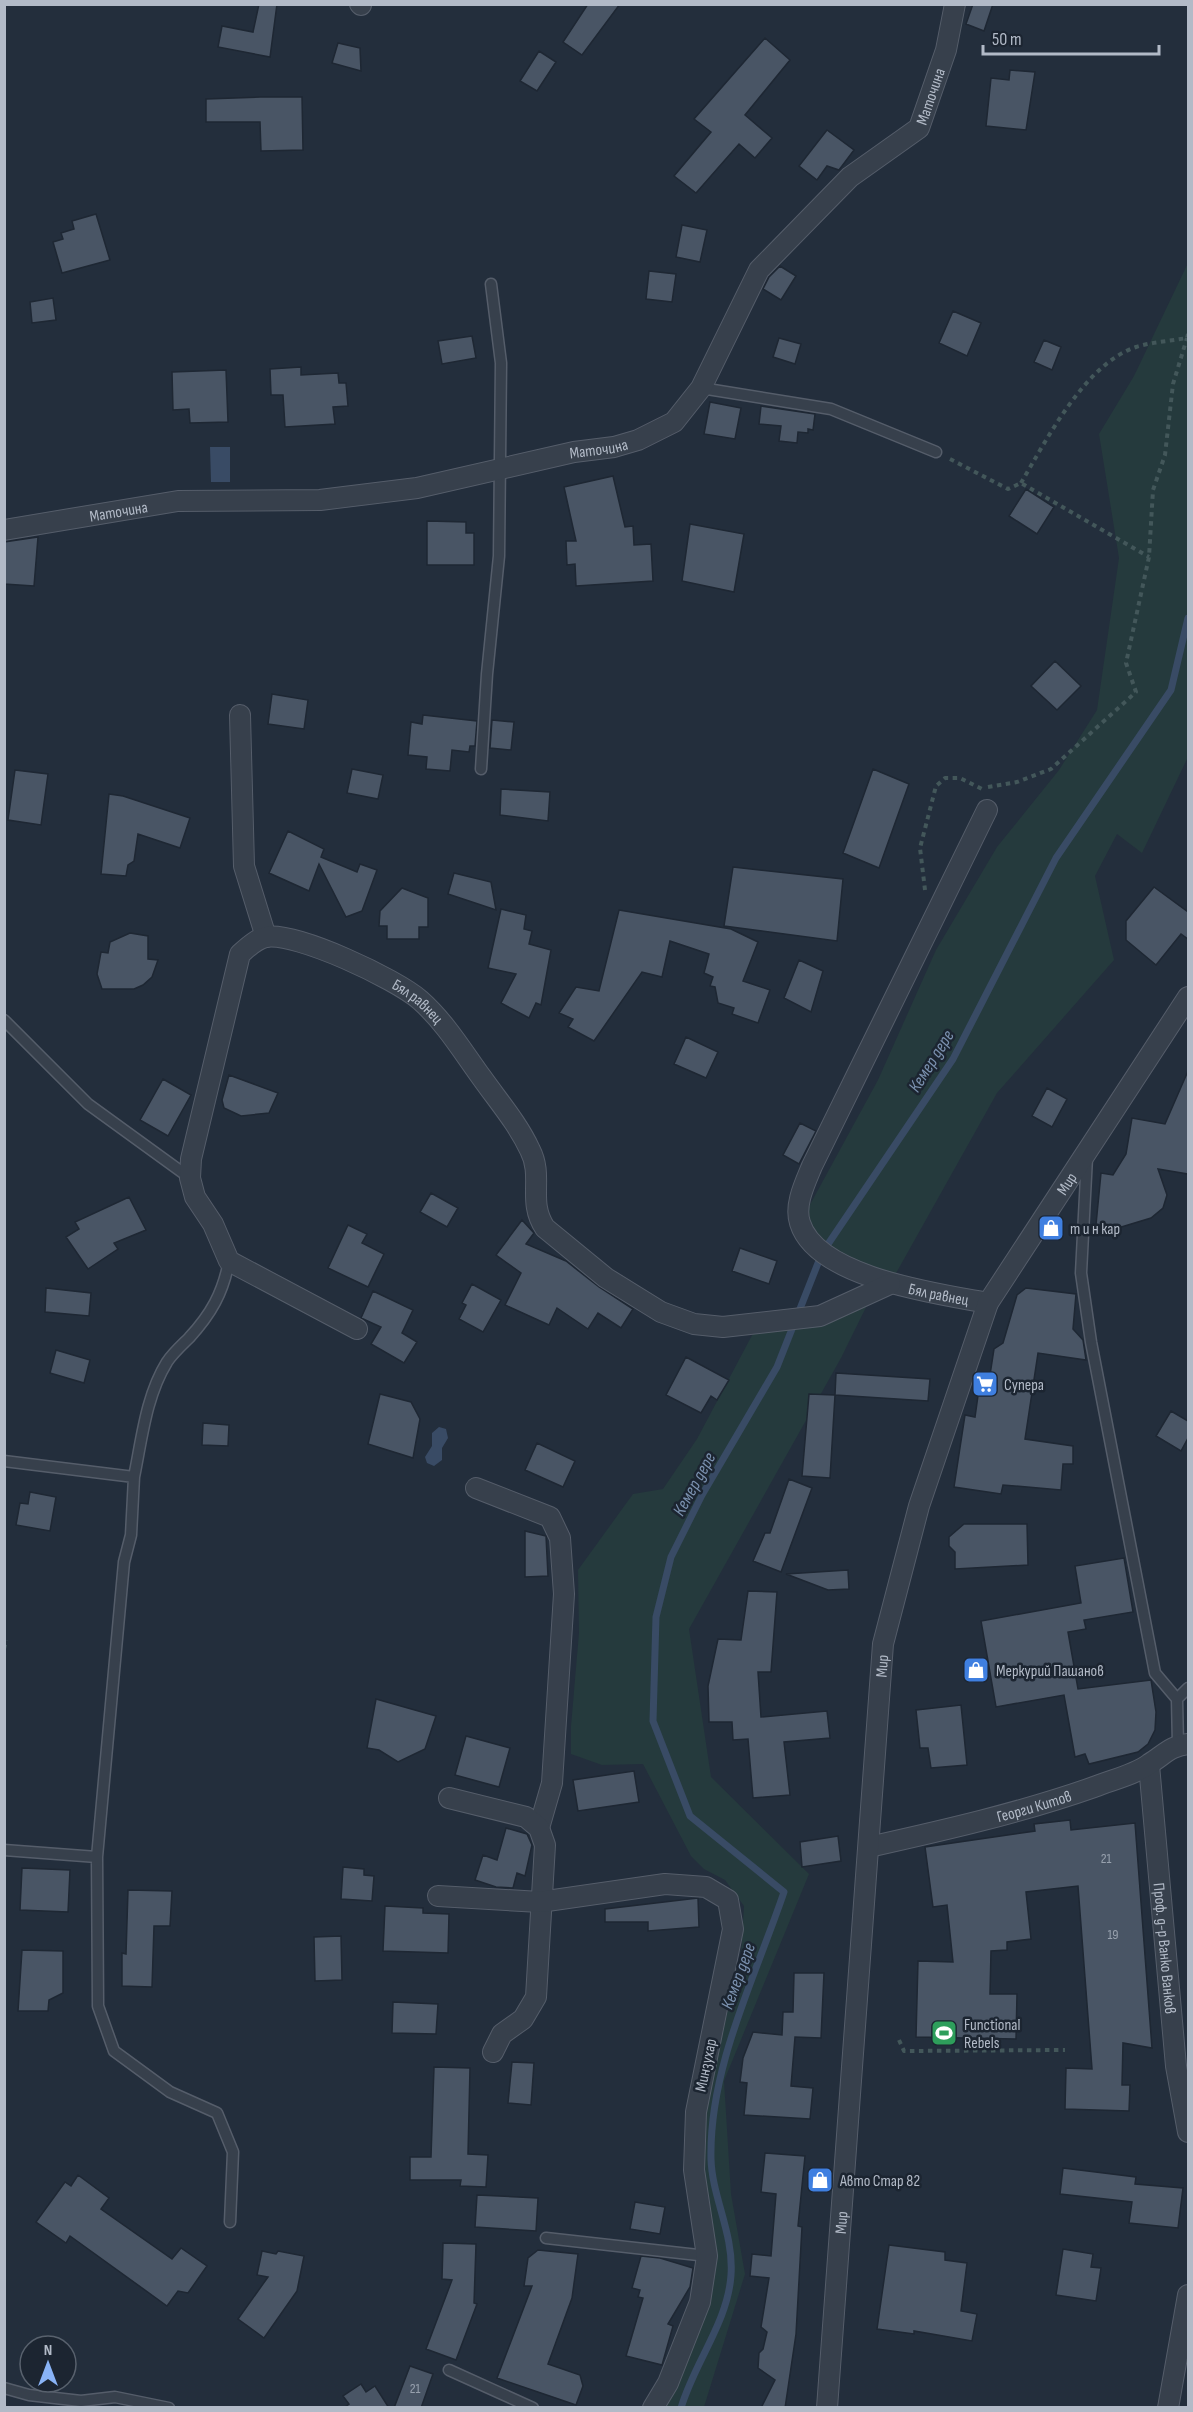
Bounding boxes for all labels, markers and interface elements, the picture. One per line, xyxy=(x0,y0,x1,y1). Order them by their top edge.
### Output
scale bar xyxy=(983,18,1158,56)
text: 50 m xyxy=(992,29,1022,50)
street label: Маточина xyxy=(913,66,950,128)
street label: Маточина xyxy=(569,435,630,463)
street label: Маточина xyxy=(88,498,149,527)
street label: Бял равнец xyxy=(388,976,447,1028)
water label: Кемер дере xyxy=(904,1026,959,1096)
street label: Мир xyxy=(1053,1169,1082,1199)
shop icon: т и н кар xyxy=(1036,1213,1066,1243)
place label: т и н кар xyxy=(1070,1220,1120,1239)
street label: Бял равнец xyxy=(906,1280,970,1310)
supermarket icon: Супера xyxy=(970,1369,1000,1399)
place label: Супера xyxy=(1004,1376,1044,1395)
water label: Кемер дере xyxy=(668,1449,720,1520)
street label: Мир xyxy=(873,1654,893,1678)
shop icon: Меркурий Пашанов xyxy=(961,1655,991,1685)
place label: Меркурий Пашанов xyxy=(996,1662,1104,1681)
street label: Георги Китов xyxy=(995,1787,1074,1827)
house number: 21 xyxy=(1101,1850,1111,1867)
street label: Проф. д-р Ванко Ванков xyxy=(1149,1882,1179,2015)
house number: 19 xyxy=(1107,1926,1119,1943)
water label: Кемер дере xyxy=(717,1940,760,2012)
place label: Functional Rebels xyxy=(964,2016,1020,2053)
sports icon: Functional Rebels xyxy=(929,2018,959,2048)
street label: Минзухар xyxy=(692,2037,721,2093)
shop icon: Авто Стар 82 xyxy=(805,2165,835,2195)
place label: Авто Стар 82 xyxy=(839,2172,920,2191)
street label: Мир xyxy=(832,2211,852,2235)
north arrow xyxy=(18,2334,78,2394)
text: N xyxy=(44,2341,52,2360)
house number: 21 xyxy=(410,2380,420,2397)

